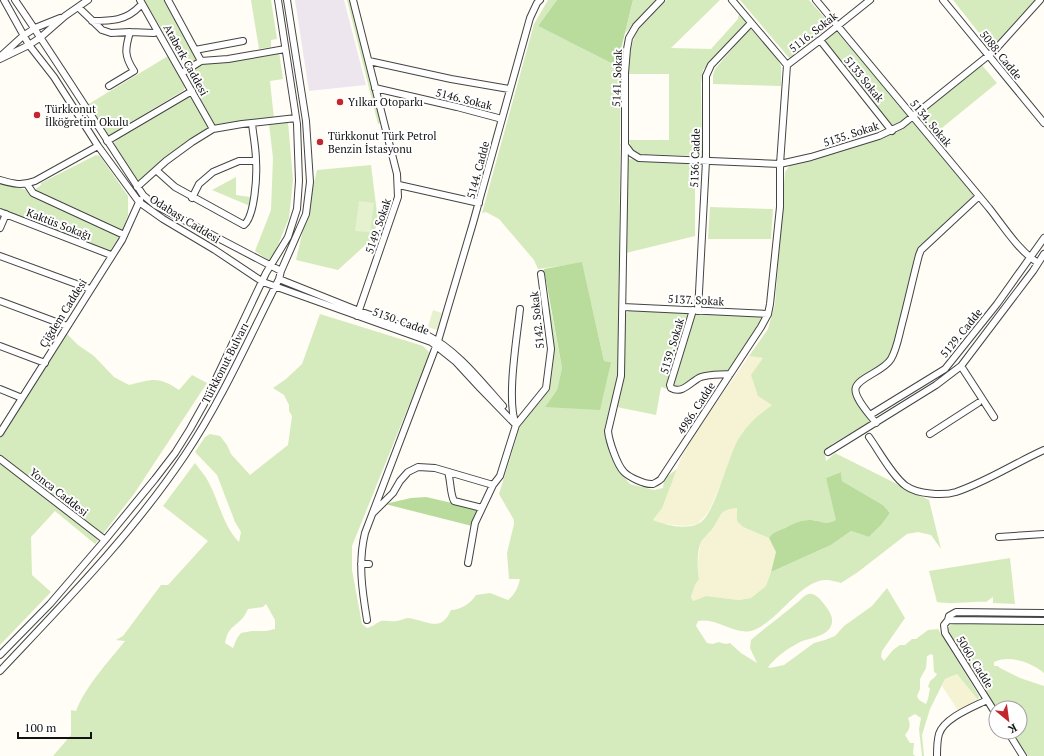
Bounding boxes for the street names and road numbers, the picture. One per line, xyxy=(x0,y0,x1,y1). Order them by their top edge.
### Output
street label: 5116. Sokak xyxy=(786,9,840,55)
street label: Ataberk Caddesi xyxy=(161,22,211,98)
street label: 5088. Cadde xyxy=(977,28,1025,83)
street label: 5141. Sokak xyxy=(609,49,625,107)
street label: 5133 Sokak xyxy=(841,53,887,105)
street label: 5146. Sokak xyxy=(434,85,494,113)
street label: 5134. Sokak xyxy=(907,96,955,150)
street label: 5135. Sokak xyxy=(821,118,881,150)
street label: 5136. Cadde xyxy=(687,128,703,188)
street label: 5144. Cadde xyxy=(464,139,493,200)
street label: Odabaşı Caddesi xyxy=(147,192,223,246)
street label: 5149. Sokak xyxy=(362,196,394,256)
street label: Kaktüs Sokağı xyxy=(25,205,93,243)
street label: Çiğdem Caddesi xyxy=(36,276,90,350)
street label: 5142. Sokak xyxy=(527,290,547,349)
street label: 5137. Sokak xyxy=(667,292,725,308)
street label: 5130. Cadde xyxy=(371,304,432,338)
street label: 5129. Cadde xyxy=(937,305,985,360)
street label: 5139. Sokak xyxy=(657,316,687,376)
street label: Türkkonut Bulvarı xyxy=(199,320,251,406)
street label: 4986. Cadde xyxy=(674,379,718,437)
street label: Yonca Caddesi xyxy=(27,465,91,519)
street label: 5060. Cadde xyxy=(953,633,997,691)

